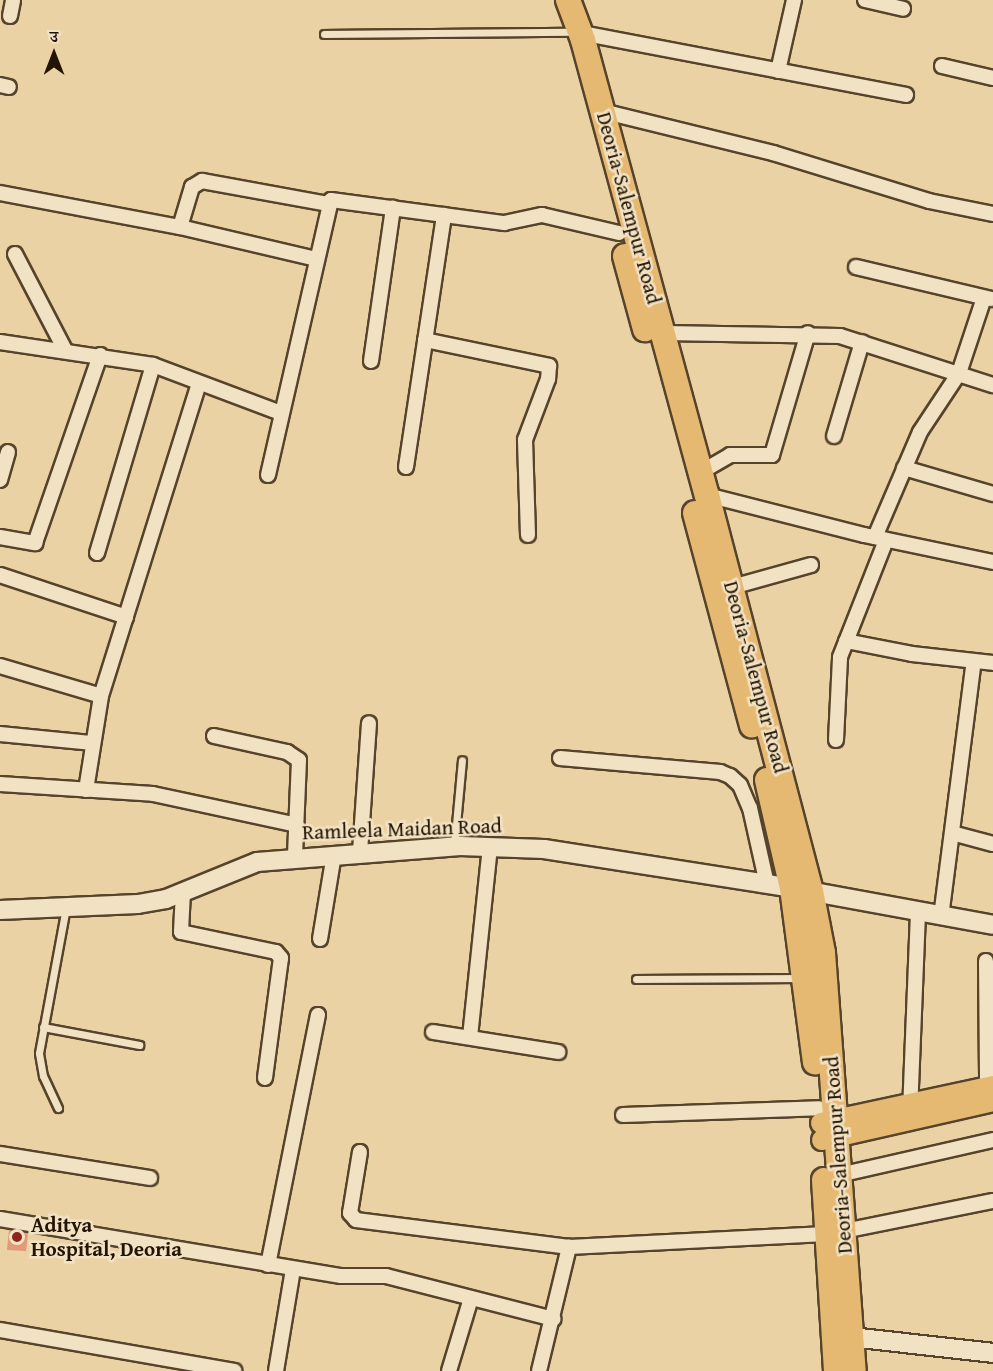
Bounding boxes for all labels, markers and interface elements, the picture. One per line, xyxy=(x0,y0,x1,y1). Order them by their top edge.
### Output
north arrow xyxy=(24,24,84,84)
text: उ xyxy=(50,24,58,48)
street label: Deoria-Salempur Road xyxy=(591,109,667,307)
street label: Deoria-Salempur Road xyxy=(718,578,794,776)
street label: Ramleela Maidan Road xyxy=(302,813,502,845)
street label: Deoria-Salempur Road xyxy=(819,1055,857,1255)
place label: Aditya Hospital, Deoria xyxy=(31,1212,182,1262)
marker: Aditya Hospital, Deoria xyxy=(8,1228,26,1246)

